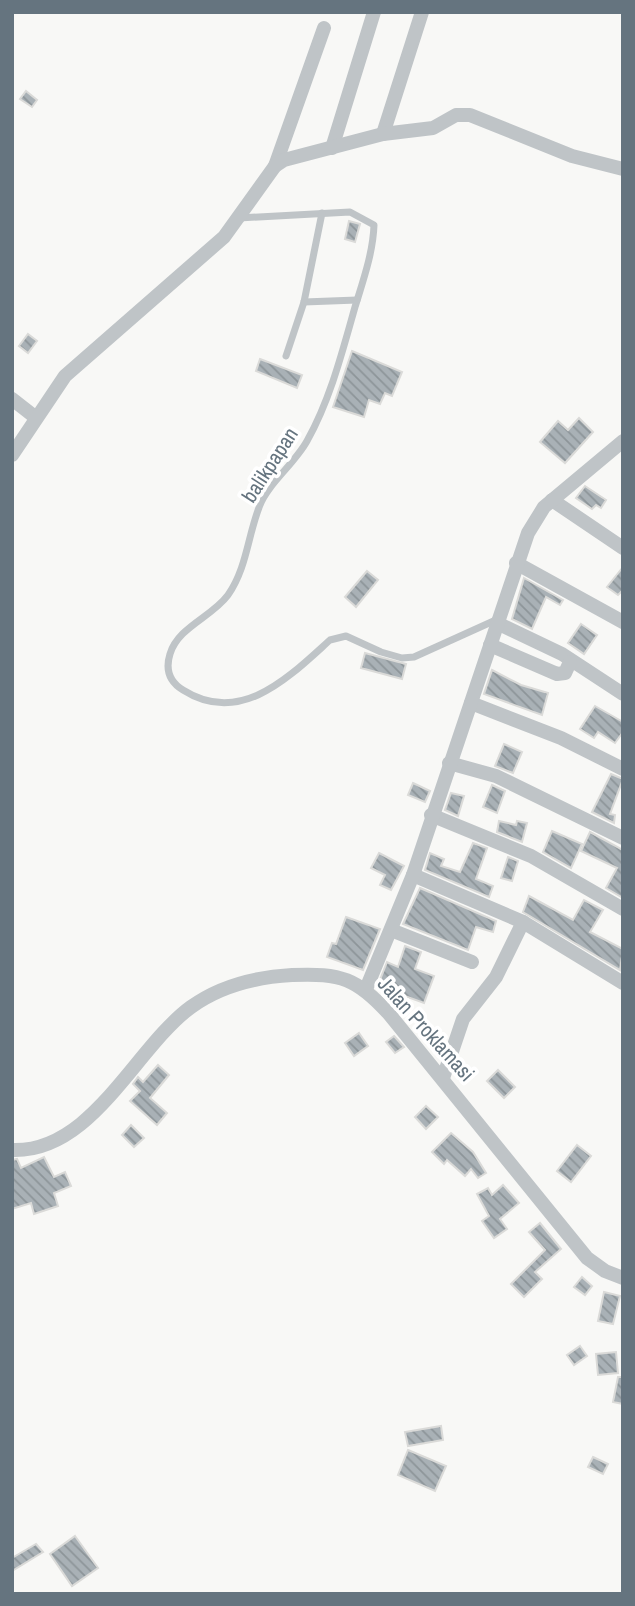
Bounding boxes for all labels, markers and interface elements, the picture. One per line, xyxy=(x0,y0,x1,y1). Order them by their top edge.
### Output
street label: balikpapan xyxy=(234,421,305,508)
street label: Jalan Proklamasi xyxy=(371,970,481,1087)

